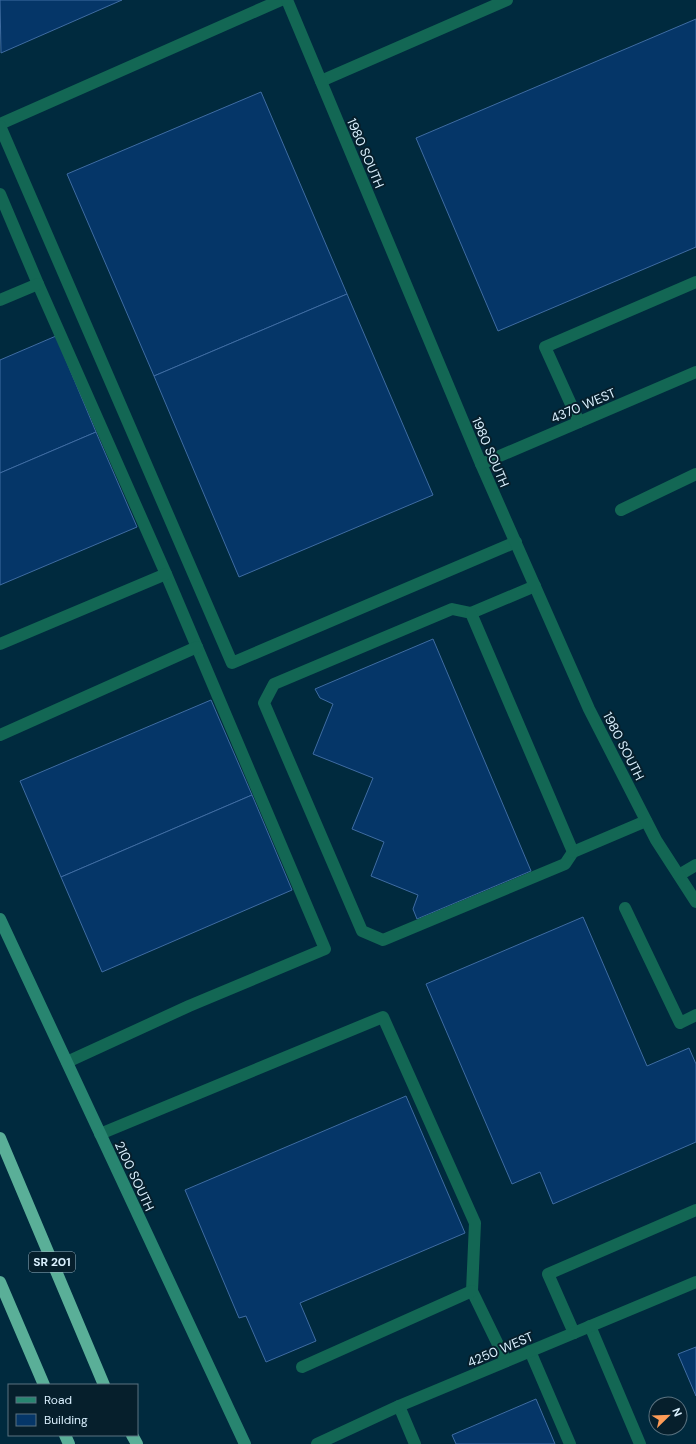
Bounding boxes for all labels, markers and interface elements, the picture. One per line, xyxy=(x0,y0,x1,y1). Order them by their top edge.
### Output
street label: 1980 SOUTH xyxy=(343,116,388,191)
street label: 4370 WEST xyxy=(548,384,618,427)
street label: 1980 SOUTH xyxy=(468,415,513,490)
street label: 1980 SOUTH xyxy=(599,709,648,783)
street label: 2100 SOUTH xyxy=(111,1139,158,1214)
road number: SR 201 xyxy=(29,1252,75,1272)
street label: 4250 WEST xyxy=(465,1328,536,1371)
legend xyxy=(8,1384,138,1436)
text: Road xyxy=(44,1392,72,1408)
north arrow xyxy=(648,1396,688,1436)
text: N xyxy=(669,1406,685,1419)
text: Building xyxy=(44,1412,88,1428)

